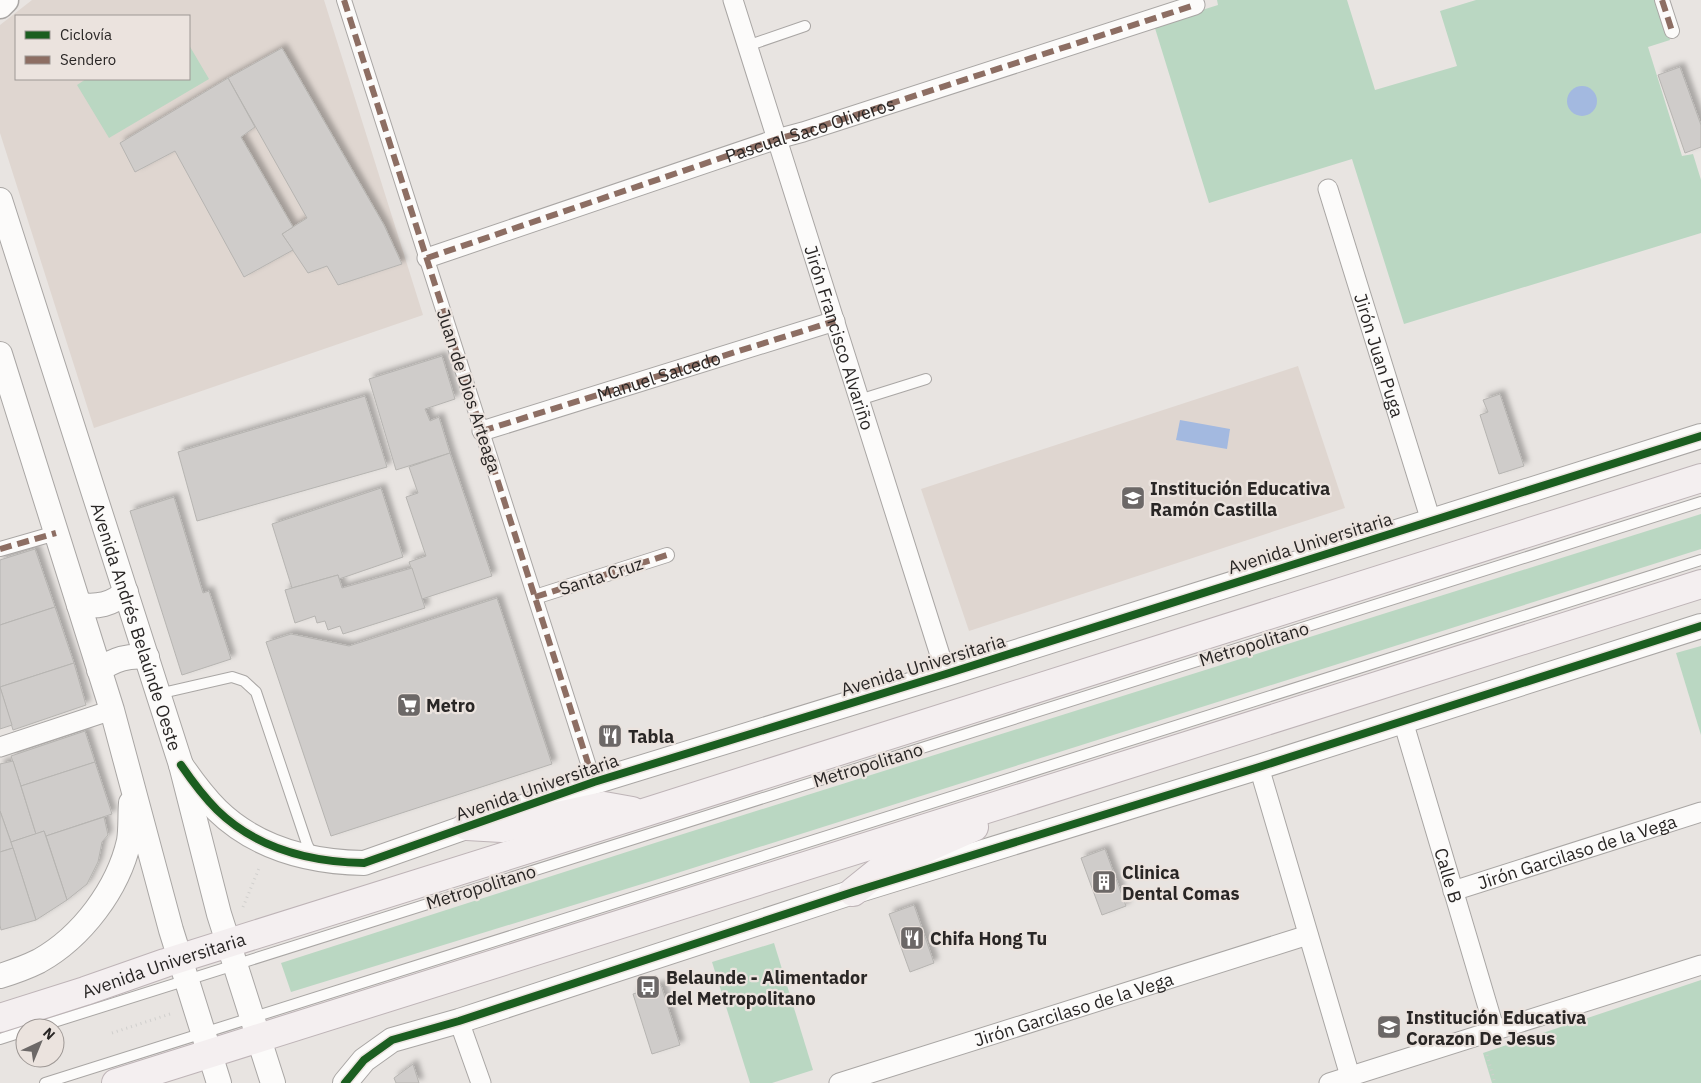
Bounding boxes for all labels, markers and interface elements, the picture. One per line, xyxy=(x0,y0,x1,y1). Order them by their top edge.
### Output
legend xyxy=(15,15,190,80)
text: Ciclovía xyxy=(60,25,112,44)
text: Sendero xyxy=(60,50,116,69)
street label: Pascual Saco Oliveros xyxy=(722,92,898,167)
street label: Jirón Francisco Alvariño xyxy=(800,242,880,433)
street label: Jirón Juan Puga xyxy=(1350,290,1410,420)
street label: Juan de Dios Arteaga xyxy=(432,306,506,476)
street label: Manuel Salcedo xyxy=(594,346,723,406)
place label: Institución Educativa Ramón Castilla xyxy=(1150,477,1330,521)
school or university icon: Institución Educativa Ramón Castilla xyxy=(1120,485,1146,511)
street label: Avenida Andrés Belaúnde Oeste xyxy=(86,500,187,754)
street label: Avenida Universitaria xyxy=(1225,507,1395,579)
street label: Santa Cruz xyxy=(556,552,646,600)
street label: Metropolitano xyxy=(1196,616,1312,672)
street label: Avenida Universitaria xyxy=(838,629,1008,701)
supermarket icon: Metro xyxy=(396,692,422,718)
place label: Metro xyxy=(426,694,475,717)
restaurant icon: Tabla xyxy=(597,723,623,749)
place label: Tabla xyxy=(628,725,674,748)
street label: Metropolitano xyxy=(810,737,926,793)
street label: Avenida Universitaria xyxy=(452,748,622,826)
street label: Jirón Garcilaso de la Vega xyxy=(1475,809,1680,894)
street label: Calle B xyxy=(1430,845,1468,906)
street label: Metropolitano xyxy=(423,859,539,915)
place label: Clinica Dental Comas xyxy=(1122,861,1240,905)
building icon: Clinica Dental Comas xyxy=(1091,869,1117,895)
restaurant icon: Chifa Hong Tu xyxy=(899,925,925,951)
street label: Avenida Universitaria xyxy=(79,927,249,1003)
place label: Chifa Hong Tu xyxy=(930,927,1047,950)
place label: Belaunde - Alimentador del Metropolitano xyxy=(666,966,867,1010)
street label: Jirón Garcilaso de la Vega xyxy=(971,967,1176,1051)
bus stop icon: Belaunde - Alimentador del Metropolitano xyxy=(635,974,661,1000)
place label: Institución Educativa Corazon De Jesus xyxy=(1406,1006,1586,1050)
school or university icon: Institución Educativa Corazon De Jesus xyxy=(1376,1014,1402,1040)
north arrow xyxy=(15,1018,65,1068)
text: N xyxy=(39,1024,59,1044)

